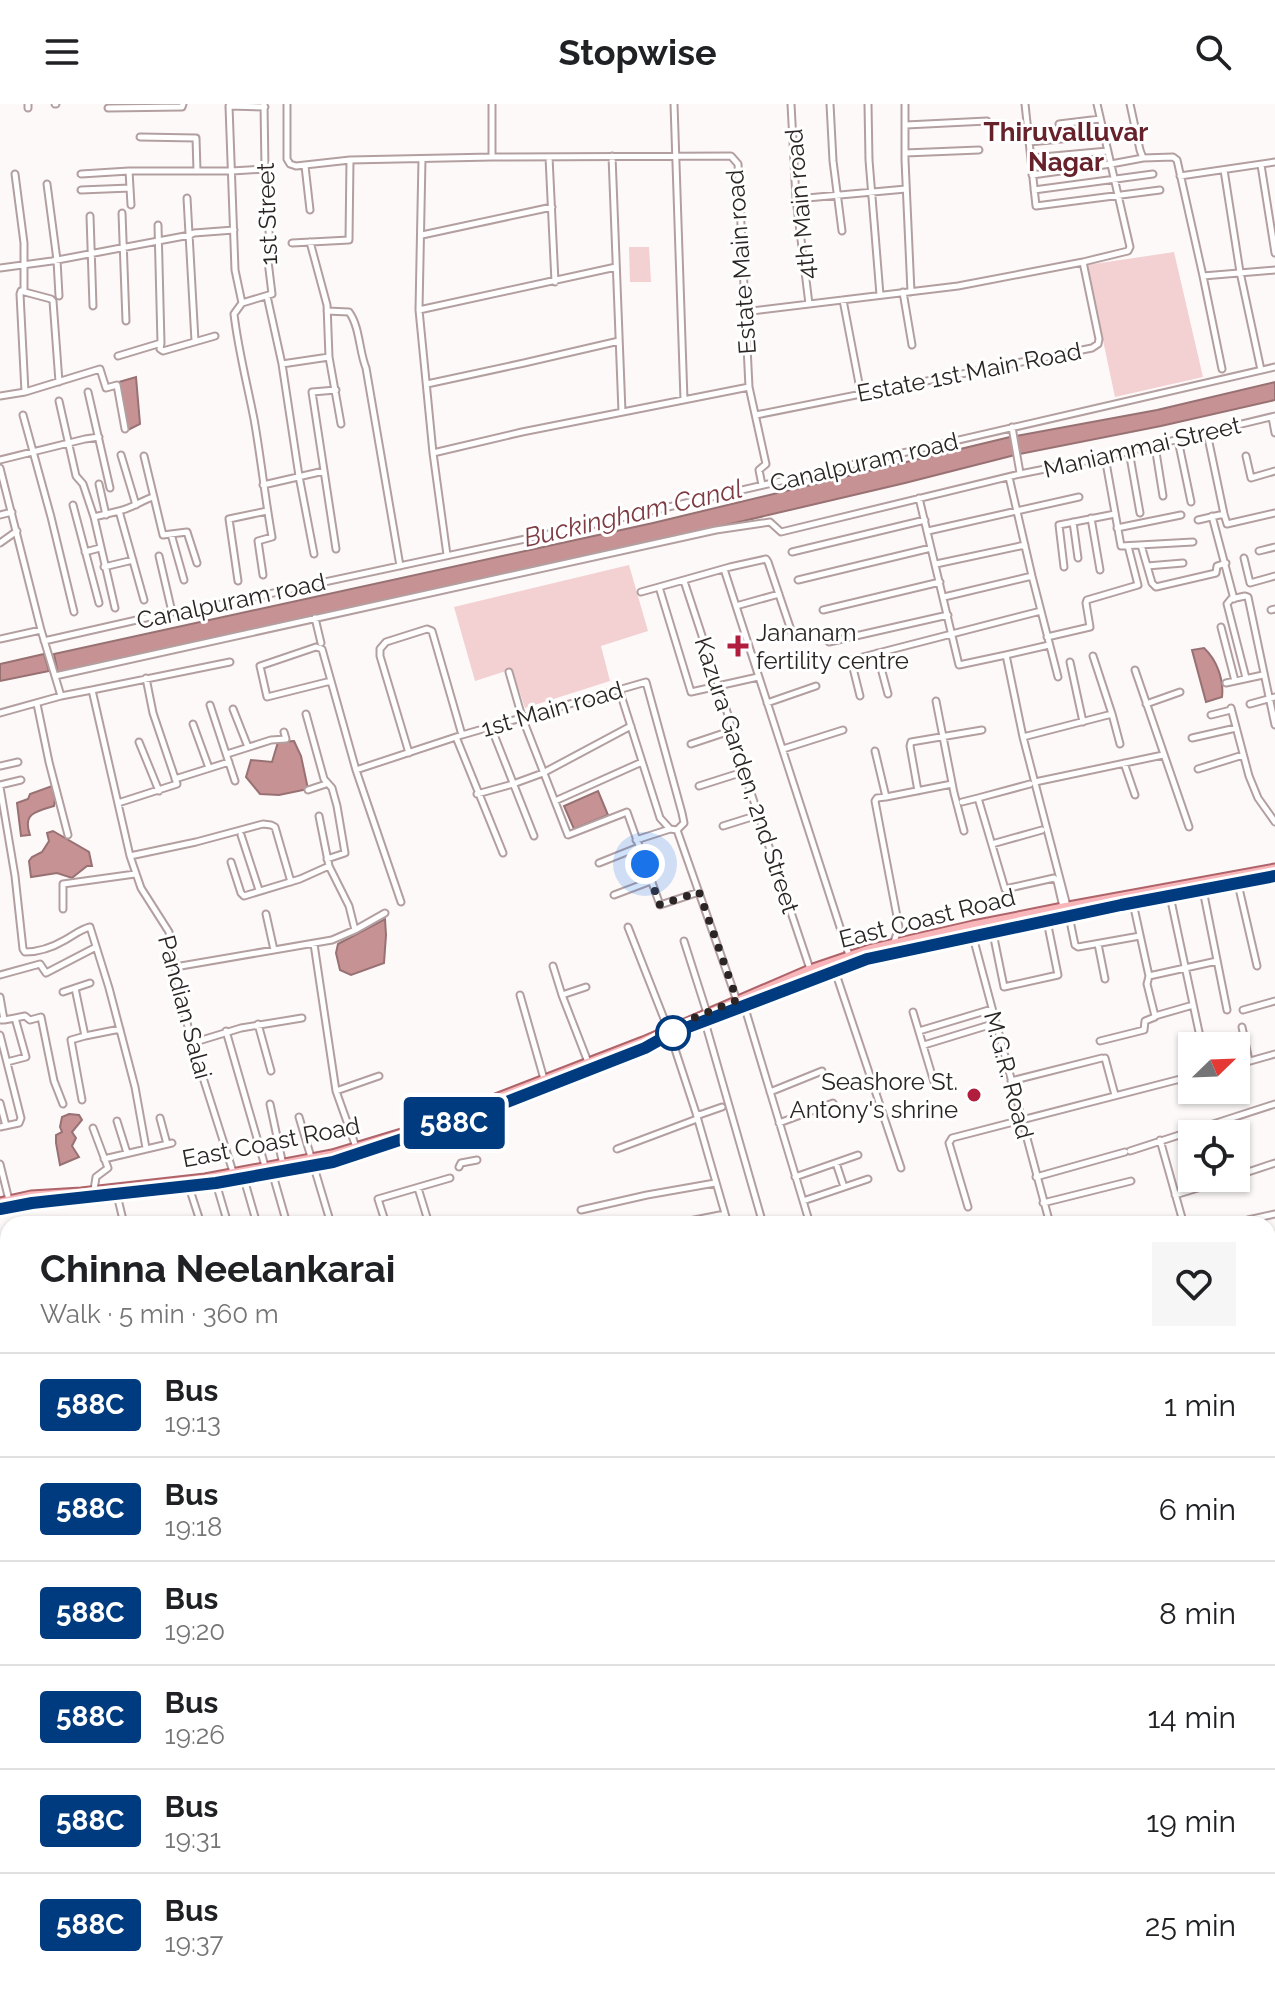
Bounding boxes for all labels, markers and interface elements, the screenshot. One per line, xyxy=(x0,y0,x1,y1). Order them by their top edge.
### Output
icon: menu xyxy=(40,30,84,74)
icon: search xyxy=(1191,30,1235,74)
text: Stopwise xyxy=(559,31,716,73)
district label: Thiruvalluvar Nagar xyxy=(984,117,1148,177)
street label: 4th Main road xyxy=(779,128,821,280)
street label: 1st Street xyxy=(251,162,283,266)
street label: Estate Main road xyxy=(720,169,762,355)
street label: Estate 1st Main Road xyxy=(854,336,1084,408)
street label: Maniammai Street xyxy=(1041,410,1243,484)
street label: Canalpuram road xyxy=(767,426,961,498)
water label: Buckingham Canal xyxy=(521,473,745,553)
street label: Canalpuram road xyxy=(134,567,328,635)
place label: Jananam fertility centre xyxy=(756,618,909,675)
street label: Kazura Garden, 2nd Street xyxy=(689,633,805,917)
marker: Jananam fertility centre xyxy=(727,635,749,657)
street label: 1st Main road xyxy=(478,675,626,743)
your location xyxy=(625,844,665,884)
street label: East Coast Road xyxy=(836,882,1018,954)
street label: Pandian Salai xyxy=(152,932,218,1082)
street label: M.G.R. Road xyxy=(978,1008,1040,1142)
unlabelled marker xyxy=(656,1016,690,1050)
north arrow xyxy=(1178,1032,1250,1104)
map controls xyxy=(1178,1032,1250,1192)
place label: Seashore St. Antony's shrine xyxy=(790,1067,958,1124)
marker: Seashore St. Antony's shrine xyxy=(965,1086,983,1104)
line badge: 588C xyxy=(398,1097,510,1149)
text: 588C xyxy=(420,1106,488,1139)
street label: East Coast Road xyxy=(180,1111,362,1173)
button: locate xyxy=(1178,1120,1250,1192)
button: heart xyxy=(1152,1242,1236,1326)
text: Chinna Neelankarai xyxy=(40,1246,395,1291)
text: Walk · 5 min · 360 m xyxy=(40,1299,279,1329)
text: Bus xyxy=(165,1373,218,1408)
text: 588C xyxy=(56,1388,125,1421)
text: 1 min xyxy=(1164,1388,1236,1423)
text: 19:13 xyxy=(165,1408,221,1438)
text: Bus xyxy=(165,1477,218,1512)
text: 588C xyxy=(56,1492,125,1525)
text: 6 min xyxy=(1159,1492,1236,1527)
text: 19:18 xyxy=(165,1512,222,1542)
text: Bus xyxy=(165,1581,218,1616)
text: 588C xyxy=(56,1596,125,1629)
text: 8 min xyxy=(1159,1596,1236,1631)
text: 19:20 xyxy=(165,1616,225,1646)
text: Bus xyxy=(165,1685,218,1720)
text: 588C xyxy=(56,1700,125,1733)
text: 14 min xyxy=(1148,1700,1236,1735)
text: 19:26 xyxy=(165,1720,225,1750)
text: Bus xyxy=(165,1789,218,1824)
text: 588C xyxy=(56,1804,125,1837)
text: 19 min xyxy=(1146,1804,1236,1839)
text: 19:31 xyxy=(165,1824,221,1854)
text: Bus xyxy=(165,1893,218,1928)
text: 588C xyxy=(56,1908,125,1941)
text: 25 min xyxy=(1145,1908,1236,1943)
text: 19:37 xyxy=(165,1928,223,1958)

